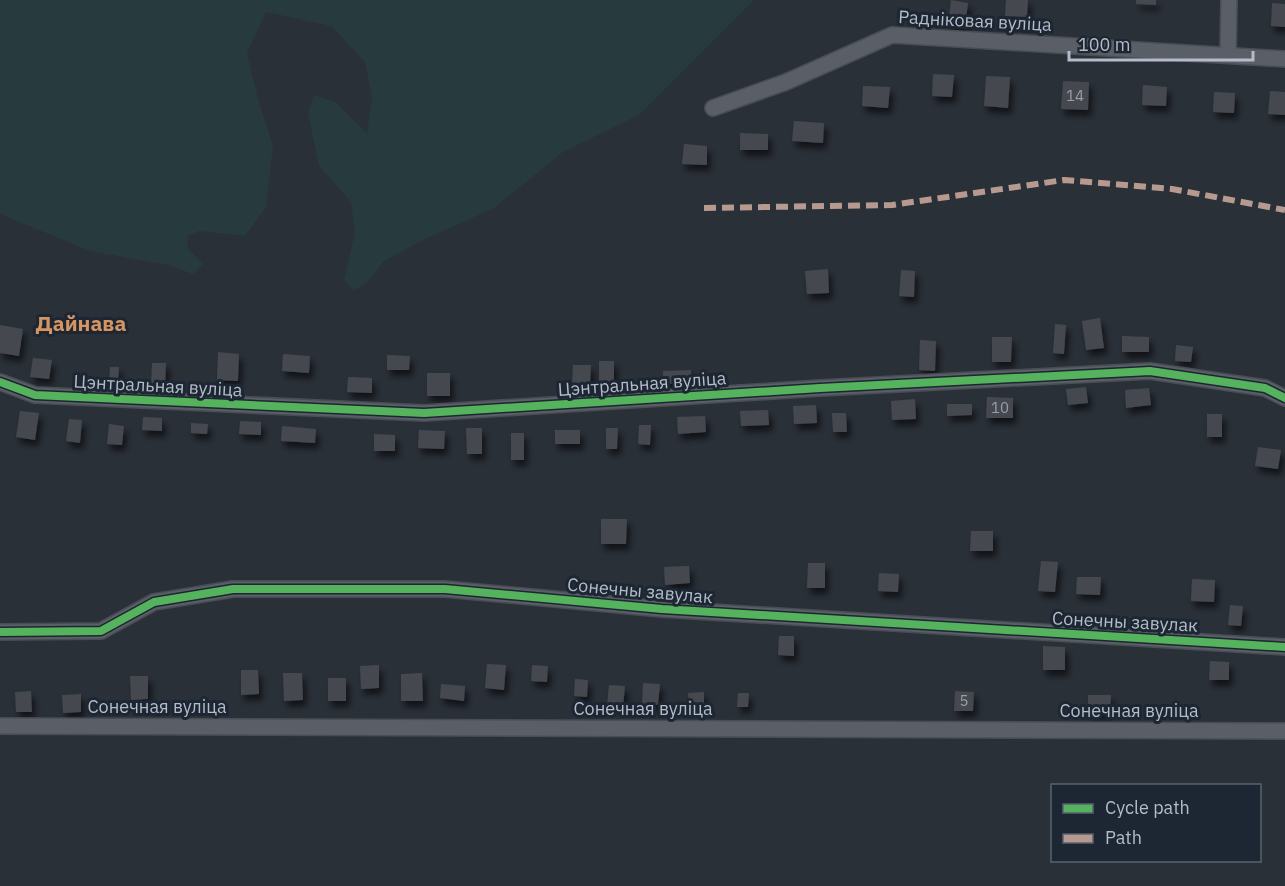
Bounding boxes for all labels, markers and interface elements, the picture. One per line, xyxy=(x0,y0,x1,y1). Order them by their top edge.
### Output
street label: Радніковая вуліца xyxy=(898,5,1053,36)
scale bar xyxy=(1069,24,1254,62)
text: 100 m xyxy=(1078,33,1130,56)
house number: 14 xyxy=(1066,86,1084,105)
district label: Дайнава xyxy=(36,309,126,337)
street label: Цэнтральная вуліца xyxy=(557,366,727,401)
street label: Цэнтральная вуліца xyxy=(73,370,243,401)
house number: 10 xyxy=(991,398,1009,417)
street label: Сонечны завулак xyxy=(566,573,714,608)
street label: Сонечны завулак xyxy=(1051,606,1199,637)
house number: 5 xyxy=(959,691,969,710)
street label: Сонечная вуліца xyxy=(87,695,227,718)
street label: Сонечная вуліца xyxy=(573,697,713,720)
street label: Сонечная вуліца xyxy=(1059,699,1199,722)
legend xyxy=(1051,784,1261,862)
text: Cycle path xyxy=(1105,796,1190,819)
text: Path xyxy=(1105,826,1142,849)

